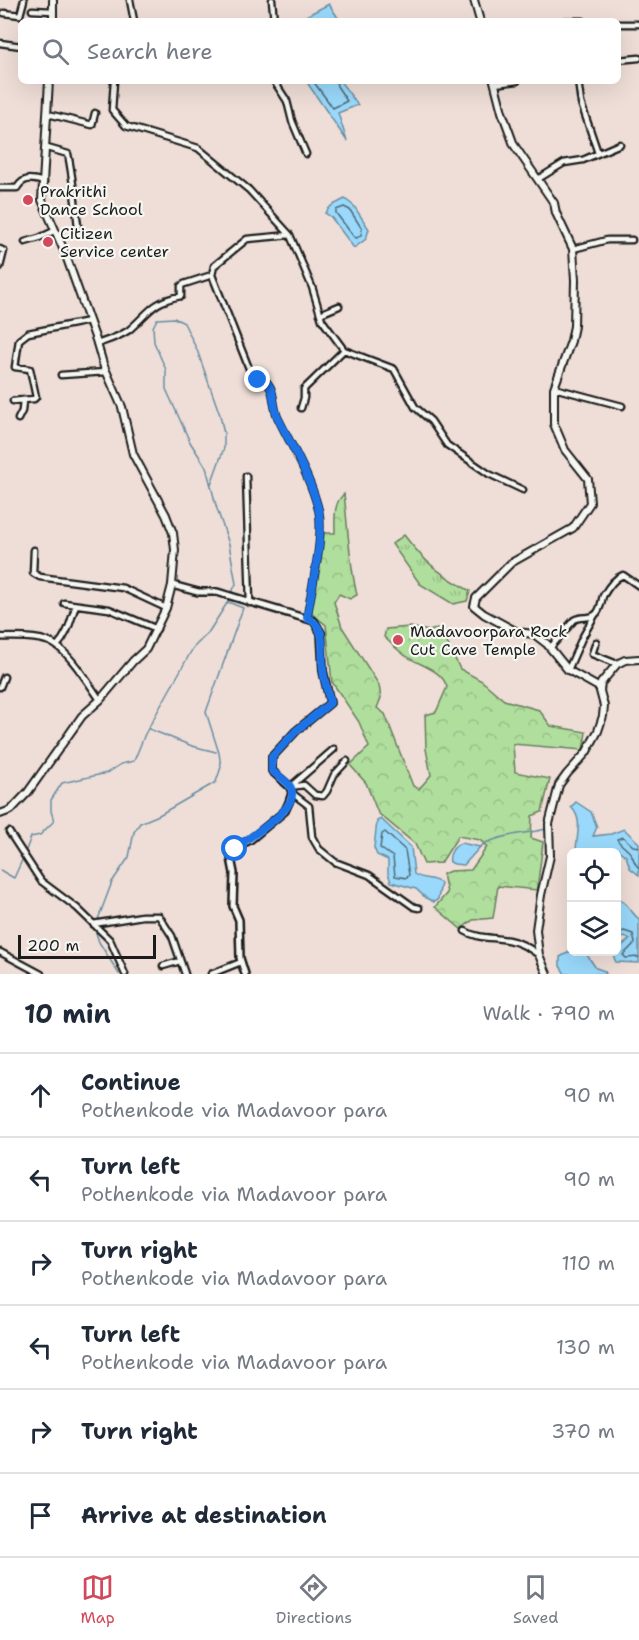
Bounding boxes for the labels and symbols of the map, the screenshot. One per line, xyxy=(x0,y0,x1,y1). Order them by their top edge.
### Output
place label: Prakrithi Dance School xyxy=(40,181,143,220)
marker: Prakrithi Dance School xyxy=(21,193,35,207)
place label: Citizen Service center xyxy=(60,223,169,262)
marker: Citizen Service center xyxy=(41,235,55,249)
route end xyxy=(244,366,270,392)
place label: Madavoorpara Rock Cut Cave Temple xyxy=(410,621,567,660)
marker: Madavoorpara Rock Cut Cave Temple xyxy=(391,633,405,647)
route start xyxy=(221,835,247,861)
scale bar xyxy=(18,932,156,959)

